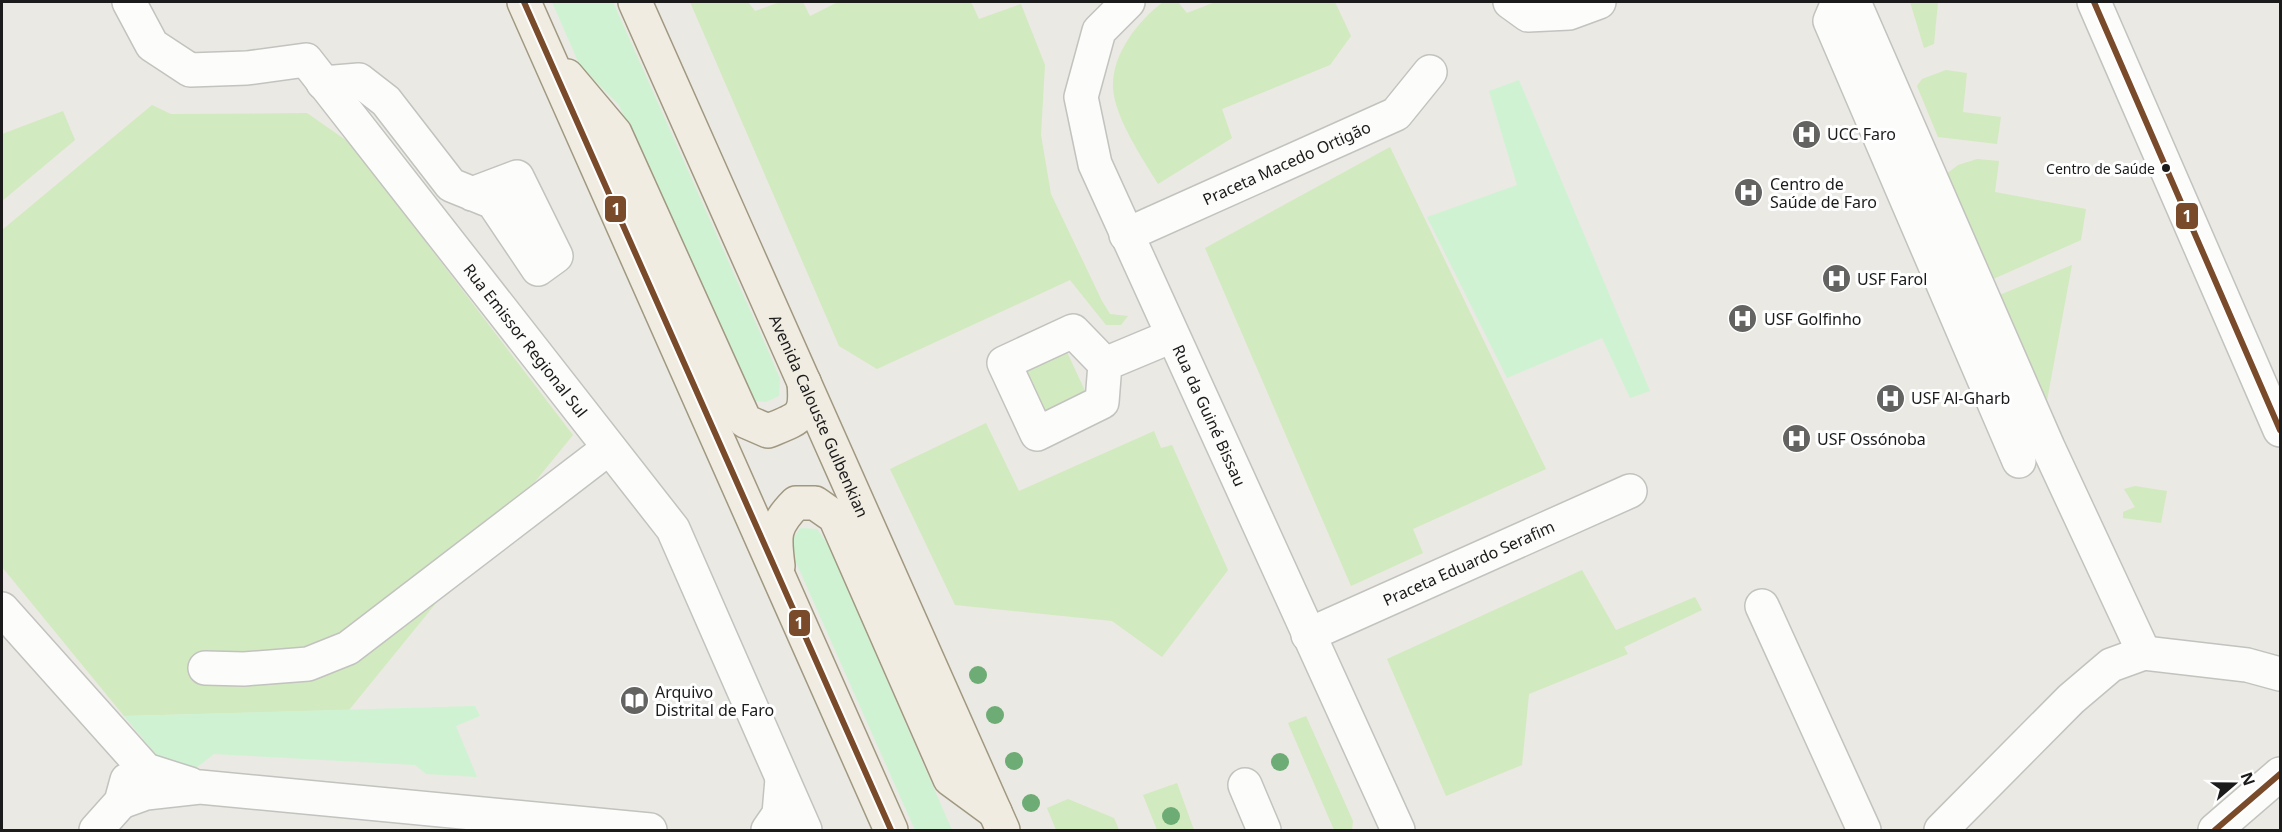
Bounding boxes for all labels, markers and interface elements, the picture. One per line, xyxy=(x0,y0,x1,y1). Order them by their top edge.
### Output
street label: Praceta Macedo Ortigão xyxy=(1199,116,1374,210)
hospital icon: UCC Faro xyxy=(1790,118,1822,150)
place label: UCC Faro xyxy=(1827,123,1896,145)
place label: Centro de Saúde xyxy=(2046,159,2155,178)
marker: Centro de Saúde xyxy=(2160,162,2172,174)
place label: Centro de Saúde de Faro xyxy=(1770,173,1877,213)
hospital icon: Centro de Saúde de Faro xyxy=(1733,177,1765,209)
line badge: 1 xyxy=(604,195,627,223)
text: 1 xyxy=(611,198,621,220)
line badge: 1 xyxy=(2175,202,2199,230)
text: 1 xyxy=(2182,205,2192,227)
street label: Rua Emissor Regional Sul xyxy=(458,259,593,422)
hospital icon: USF Farol xyxy=(1820,263,1852,295)
place label: USF Farol xyxy=(1857,268,1927,290)
hospital icon: USF Golfinho xyxy=(1727,303,1759,335)
place label: USF Golfinho xyxy=(1764,308,1862,330)
street label: Avenida Calouste Gulbenkian xyxy=(764,311,874,521)
street label: Rua da Guiné Bissau xyxy=(1168,341,1251,490)
hospital icon: USF Al-Gharb xyxy=(1874,382,1906,414)
place label: USF Al-Gharb xyxy=(1911,387,2010,409)
hospital icon: USF Ossónoba xyxy=(1780,423,1812,455)
place label: USF Ossónoba xyxy=(1817,428,1926,450)
street label: Praceta Eduardo Serafim xyxy=(1379,515,1558,611)
line badge: 1 xyxy=(788,609,811,637)
text: 1 xyxy=(794,612,804,634)
place label: Arquivo Distrital de Faro xyxy=(655,681,774,721)
library icon: Arquivo Distrital de Faro xyxy=(618,685,650,717)
north arrow xyxy=(2204,754,2264,814)
text: N xyxy=(2236,769,2261,789)

